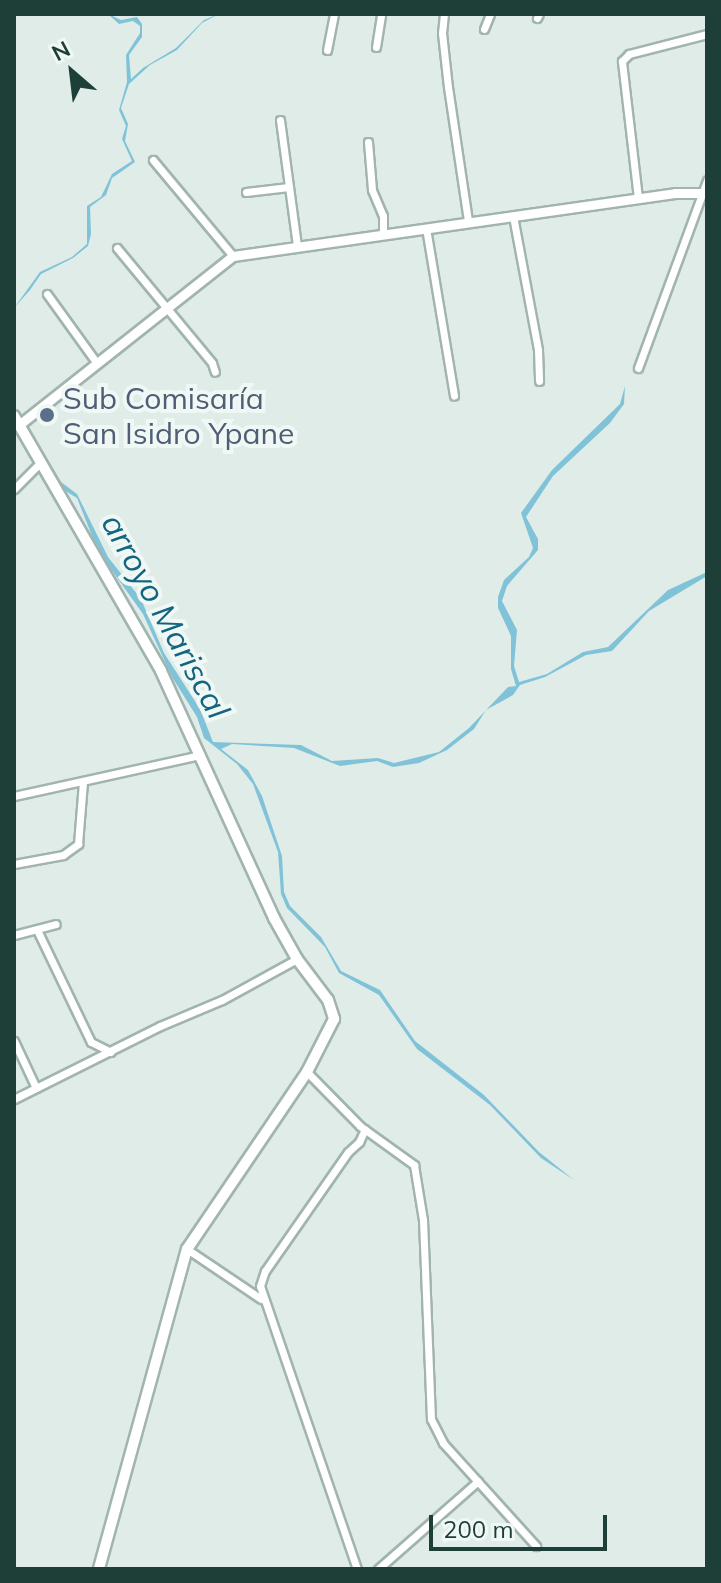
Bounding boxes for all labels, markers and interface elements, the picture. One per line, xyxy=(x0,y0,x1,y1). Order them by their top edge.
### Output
north arrow xyxy=(32,32,112,112)
text: N xyxy=(47,35,75,67)
place label: Sub Comisaría San Isidro Ypane xyxy=(63,380,294,450)
marker: Sub Comisaría San Isidro Ypane xyxy=(38,406,56,424)
water label: arroyo Mariscal xyxy=(94,507,238,725)
scale bar xyxy=(433,1499,611,1549)
text: 200 m xyxy=(443,1514,514,1544)

